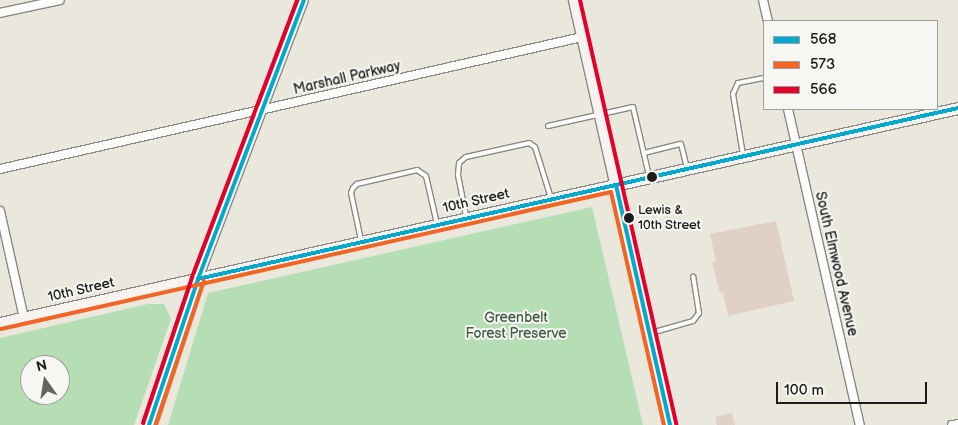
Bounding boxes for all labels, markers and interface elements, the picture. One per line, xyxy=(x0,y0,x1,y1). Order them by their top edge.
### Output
legend xyxy=(763,20,938,110)
text: 568 xyxy=(810,30,837,49)
text: 573 xyxy=(810,55,835,74)
street label: Marshall Parkway xyxy=(292,58,402,98)
text: 566 xyxy=(810,80,837,99)
unlabelled marker xyxy=(647,172,657,182)
street label: 10th Street xyxy=(441,185,511,217)
street label: South Elmwood Avenue xyxy=(811,190,861,338)
place label: Lewis & 10th Street xyxy=(638,203,701,234)
marker: Lewis & 10th Street xyxy=(624,213,634,223)
street label: 10th Street xyxy=(46,274,116,306)
park label: Greenbelt Forest Preserve xyxy=(466,310,566,342)
north arrow xyxy=(20,355,70,405)
text: N xyxy=(35,356,49,375)
scale bar xyxy=(778,372,929,404)
text: 100 m xyxy=(784,381,824,400)

